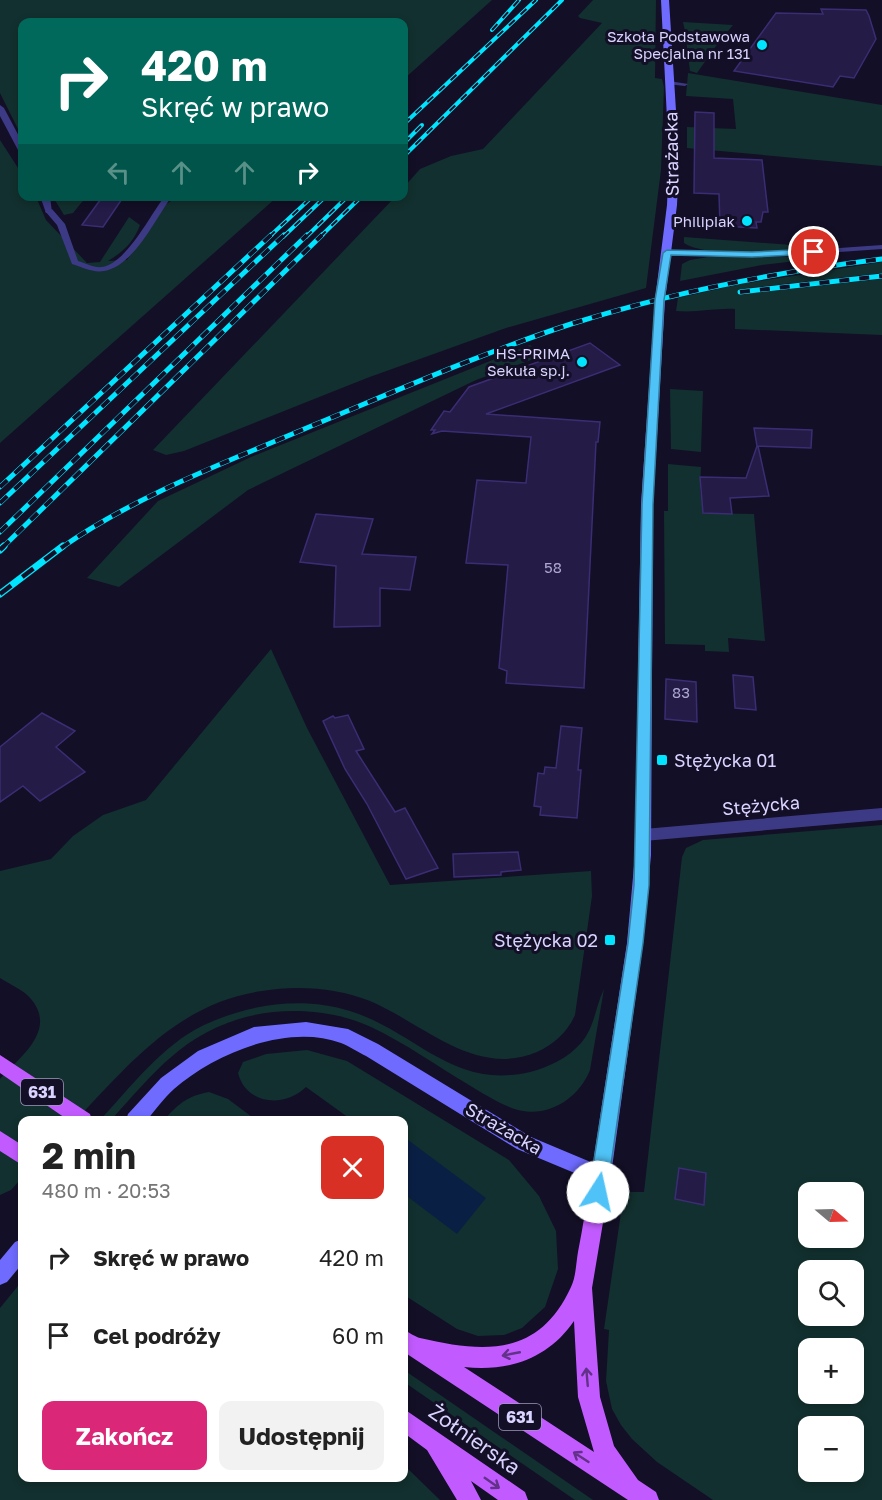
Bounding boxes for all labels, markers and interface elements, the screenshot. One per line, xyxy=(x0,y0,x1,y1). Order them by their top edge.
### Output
place label: Szkoła Podstawowa Specjalna nr 131 xyxy=(607,27,750,62)
marker: Szkoła Podstawowa Specjalna nr 131 xyxy=(755,38,769,52)
text: 420 m xyxy=(141,40,267,90)
icon: right xyxy=(42,42,120,120)
text: Skręć w prawo xyxy=(141,91,329,123)
street label: Strażacka xyxy=(659,111,683,197)
icon: left xyxy=(102,156,135,189)
icon: ahead xyxy=(165,156,198,189)
icon: ahead xyxy=(228,156,261,189)
icon: right xyxy=(291,156,324,189)
place label: Philipiak xyxy=(673,212,736,230)
marker: Philipiak xyxy=(740,214,754,228)
pin xyxy=(788,226,839,277)
icon: arrive xyxy=(797,235,830,268)
place label: HS-PRIMA Sekuła sp.j. xyxy=(487,344,570,379)
marker: HS-PRIMA Sekuła sp.j. xyxy=(575,355,589,369)
house number: 58 xyxy=(544,558,562,576)
house number: 83 xyxy=(672,683,690,701)
place label: Stężycka 01 xyxy=(674,749,777,771)
marker: Stężycka 01 xyxy=(655,753,669,767)
street label: Stężycka xyxy=(721,791,801,819)
place label: Stężycka 02 xyxy=(494,929,598,951)
marker: Stężycka 02 xyxy=(603,933,617,947)
road number: 631 xyxy=(21,1079,63,1105)
street label: Strażacka xyxy=(462,1097,546,1159)
text: 2 min xyxy=(42,1134,136,1177)
button: close xyxy=(321,1136,384,1199)
position arrow xyxy=(566,1160,630,1224)
text: 480 m · 20:53 xyxy=(42,1178,171,1202)
north arrow xyxy=(798,1182,864,1248)
map controls xyxy=(798,1182,864,1482)
icon: right xyxy=(42,1241,75,1274)
text: Skręć w prawo xyxy=(93,1244,249,1271)
text: 420 m xyxy=(319,1244,384,1271)
button: search xyxy=(798,1260,864,1326)
icon: arrive xyxy=(42,1319,75,1352)
text: Cel podróży xyxy=(93,1322,221,1349)
text: 60 m xyxy=(332,1322,384,1349)
button: + xyxy=(798,1338,864,1404)
one-way arrow xyxy=(502,1349,521,1360)
one-way arrow xyxy=(582,1367,593,1387)
street label: Żołnierska xyxy=(424,1398,526,1480)
button: Zakończ xyxy=(42,1401,207,1470)
button: Udostępnij xyxy=(219,1401,384,1470)
road number: 631 xyxy=(499,1404,541,1430)
button: − xyxy=(798,1416,864,1482)
one-way arrow xyxy=(572,1450,589,1463)
one-way arrow xyxy=(484,1477,500,1489)

